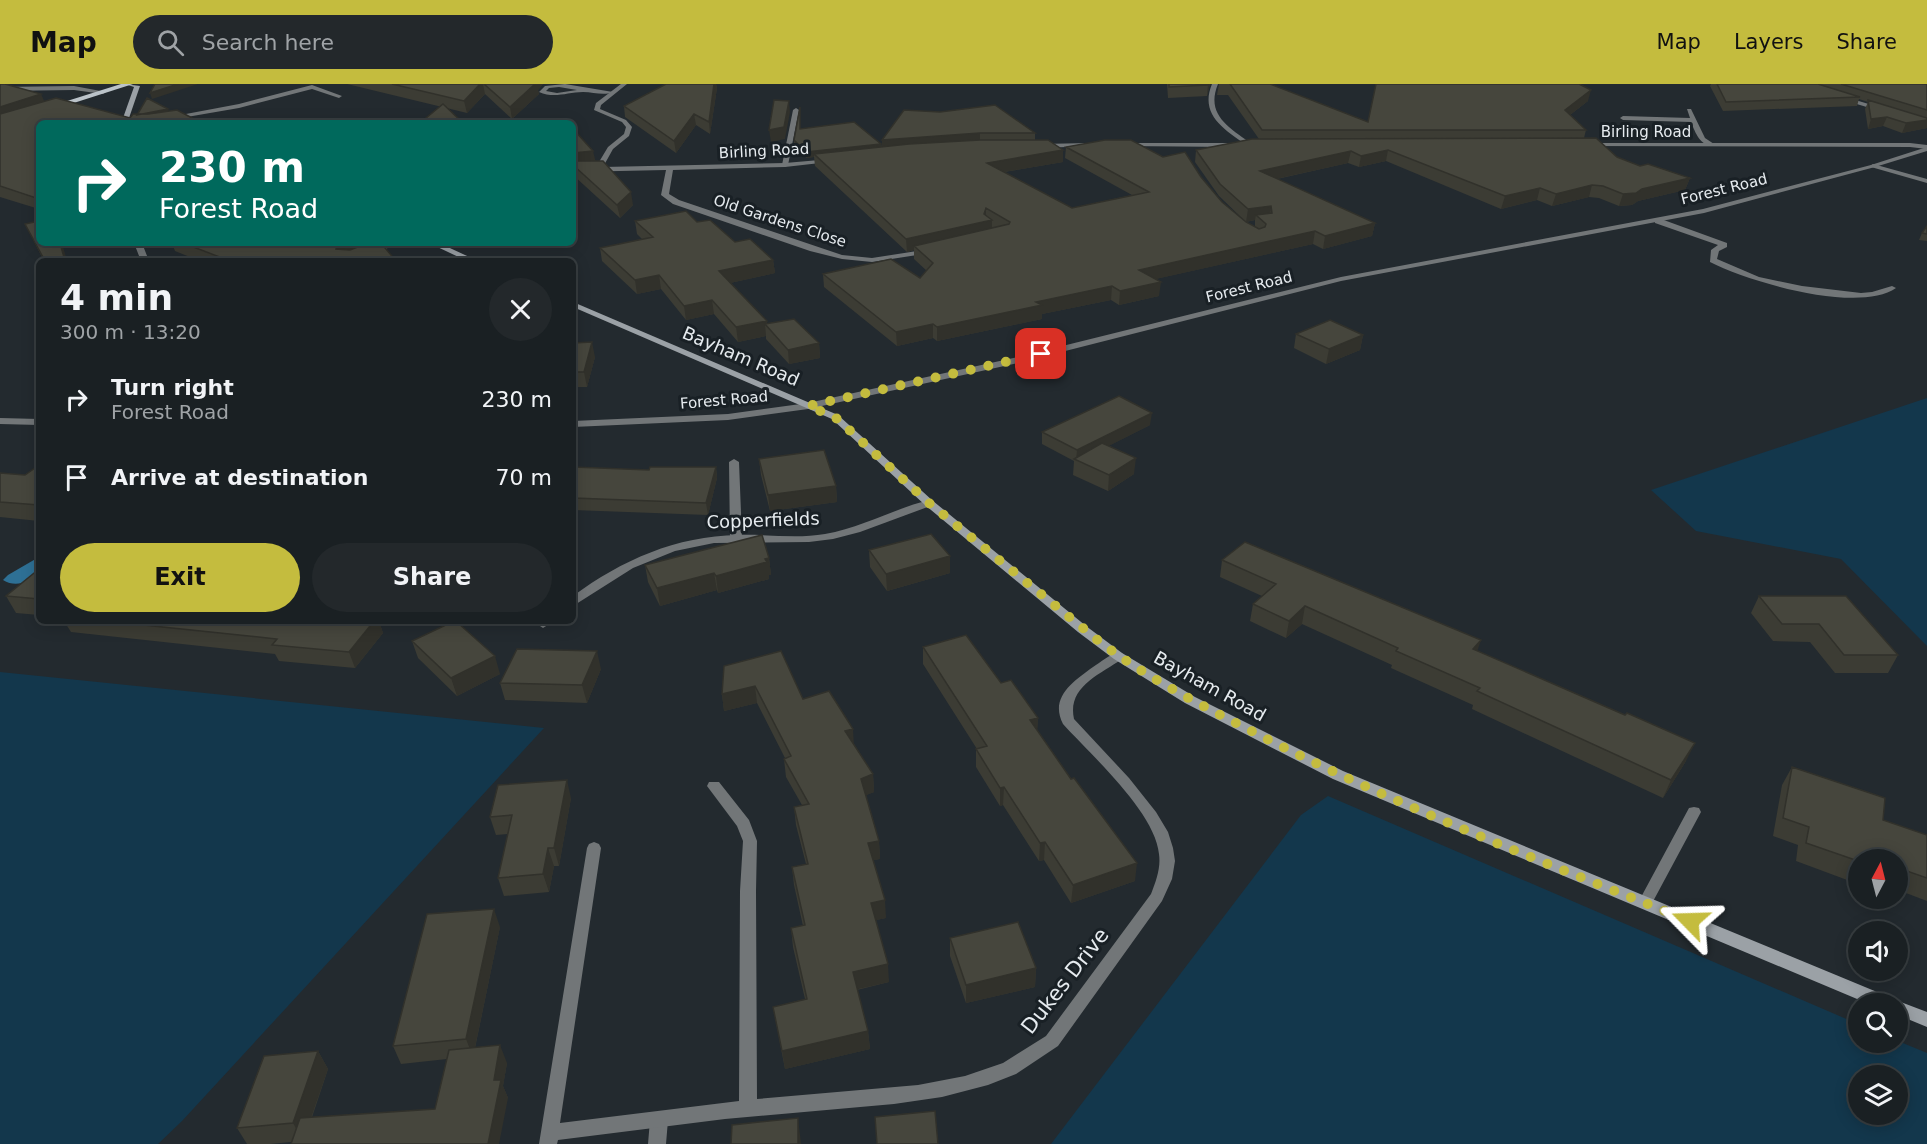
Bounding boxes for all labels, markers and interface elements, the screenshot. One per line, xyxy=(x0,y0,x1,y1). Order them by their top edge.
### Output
search box xyxy=(133,15,553,69)
text: Map xyxy=(30,26,97,59)
icon: search xyxy=(154,26,187,59)
text: Search here xyxy=(202,30,334,55)
text: Map xyxy=(1657,30,1701,54)
text: Layers xyxy=(1734,30,1803,54)
text: Share xyxy=(1836,30,1897,54)
street label: Birling Road xyxy=(1601,123,1691,141)
street label: Birling Road xyxy=(718,140,810,162)
text: 230 m xyxy=(159,143,305,192)
icon: right xyxy=(60,144,138,222)
street label: Forest Road xyxy=(1679,170,1769,208)
street label: Old Gardens Close xyxy=(711,191,849,251)
text: Forest Road xyxy=(159,193,318,224)
street label: Forest Road xyxy=(1204,268,1294,306)
text: 4 min xyxy=(60,277,173,318)
button: close xyxy=(489,278,552,341)
text: 300 m · 13:20 xyxy=(60,320,201,344)
street label: Bayham Road xyxy=(679,322,803,390)
pin xyxy=(1015,328,1066,379)
icon: arrive xyxy=(1024,337,1057,370)
text: Turn right xyxy=(111,375,234,400)
icon: right xyxy=(60,383,93,416)
text: 230 m xyxy=(482,387,552,412)
street label: Forest Road xyxy=(679,387,769,413)
text: Forest Road xyxy=(111,400,229,424)
icon: arrive xyxy=(60,461,93,494)
text: Arrive at destination xyxy=(111,465,368,490)
text: 70 m xyxy=(496,465,552,490)
street label: Copperfields xyxy=(706,508,820,532)
button: Exit xyxy=(60,543,300,612)
button: Share xyxy=(312,543,552,612)
street label: Bayham Road xyxy=(1150,647,1270,725)
north arrow xyxy=(1848,849,1908,909)
map controls xyxy=(1848,849,1908,1125)
position arrow xyxy=(1658,889,1722,953)
button: sound xyxy=(1848,921,1908,981)
street label: Dukes Drive xyxy=(1016,923,1114,1039)
button: search xyxy=(1848,993,1908,1053)
button: layers xyxy=(1848,1065,1908,1125)

